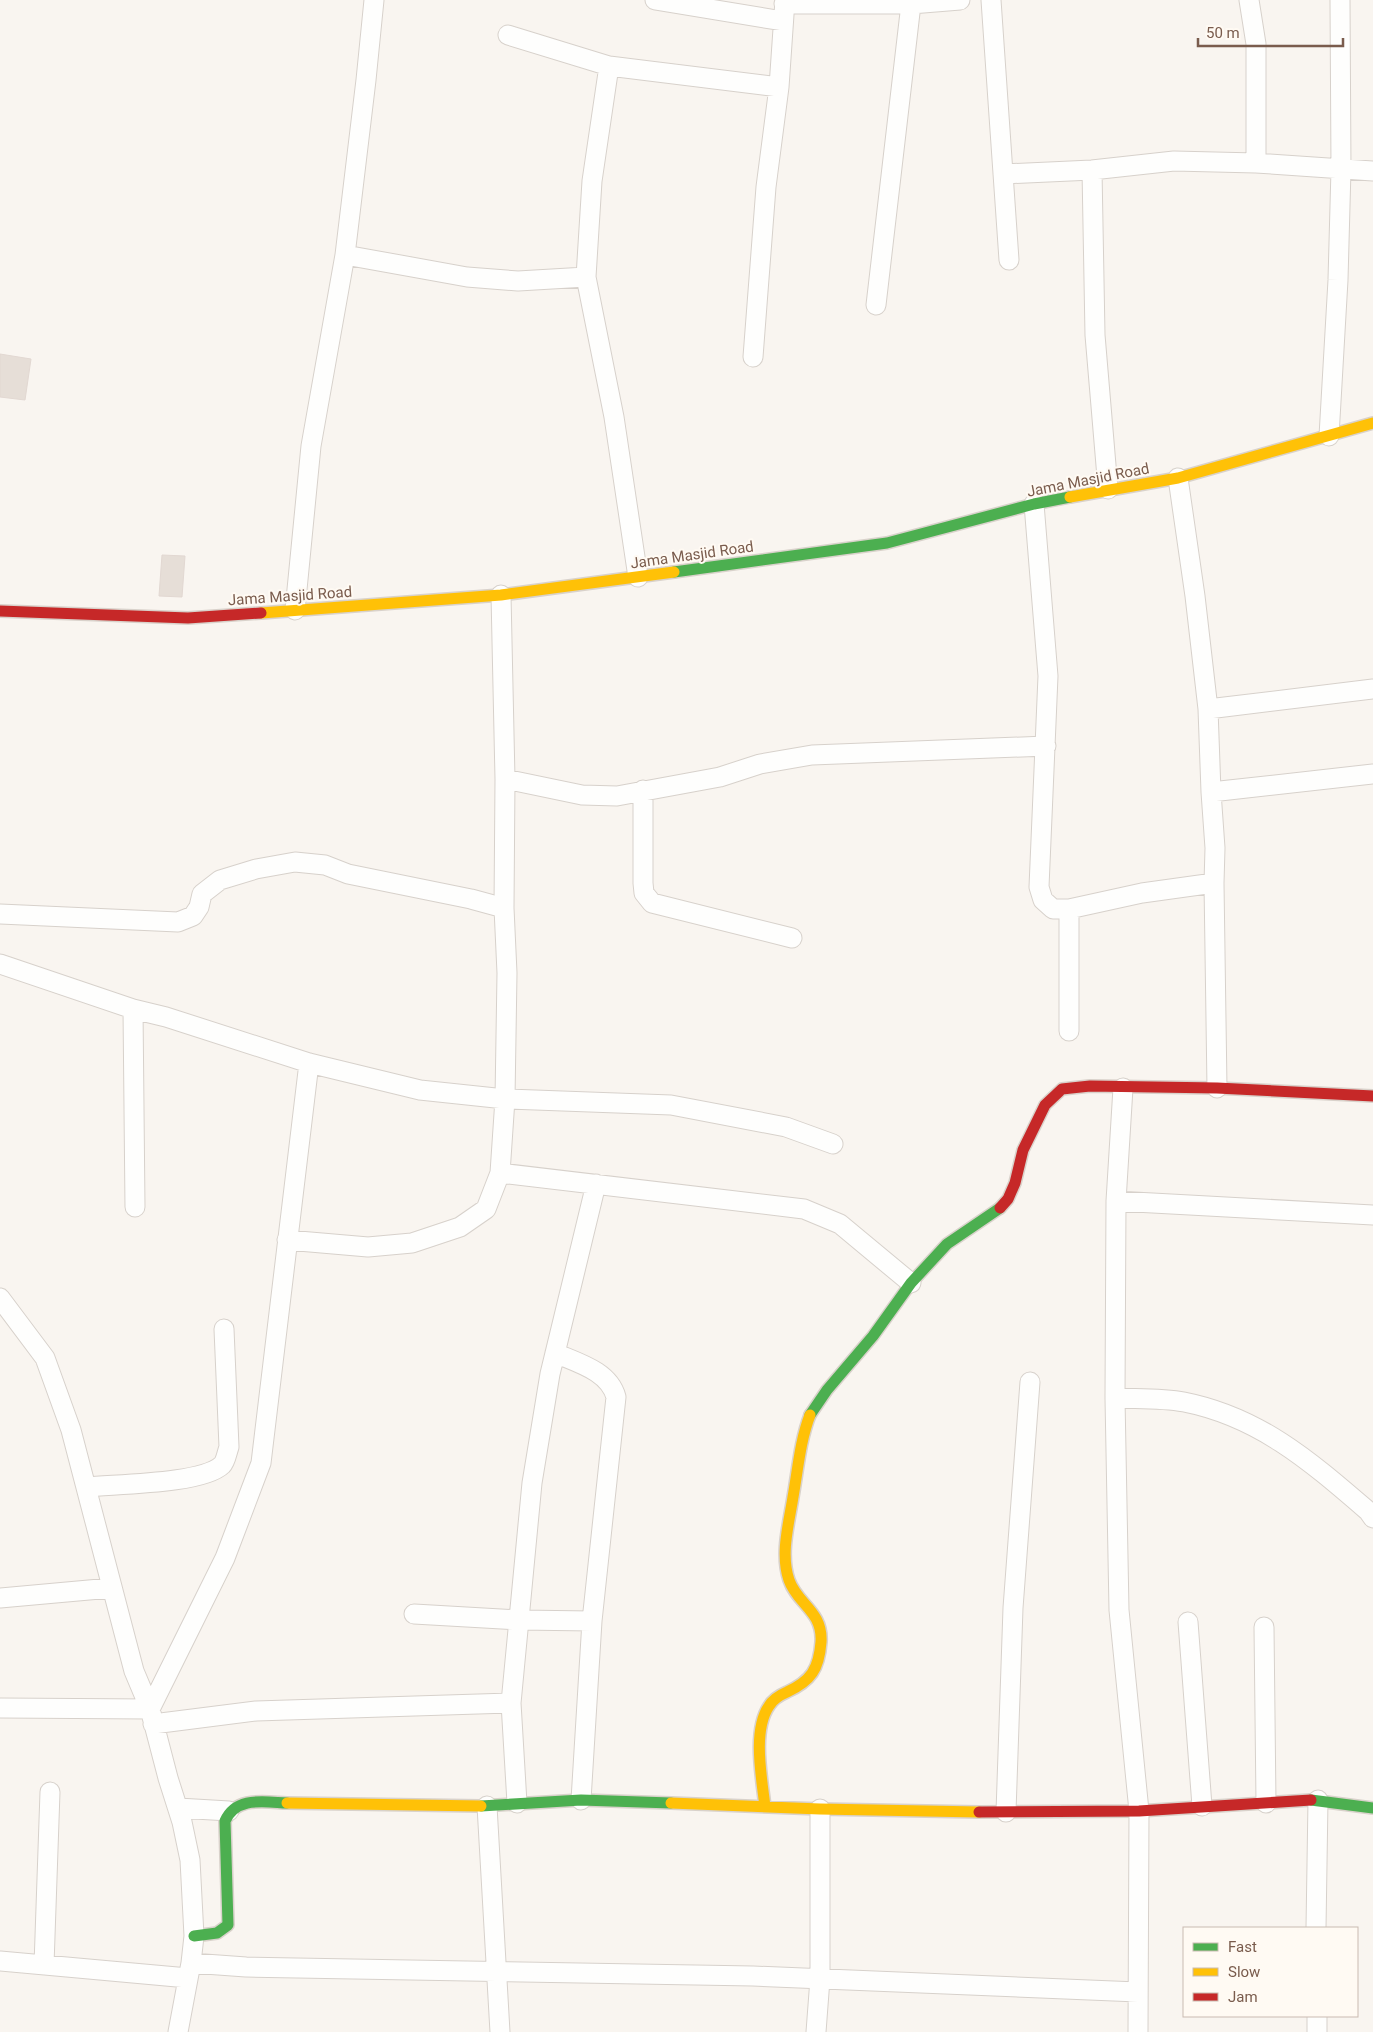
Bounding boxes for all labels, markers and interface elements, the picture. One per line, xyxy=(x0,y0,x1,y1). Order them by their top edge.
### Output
scale bar xyxy=(1198,15,1343,47)
text: 50 m xyxy=(1206,24,1240,42)
street label: Jama Masjid Road xyxy=(1025,459,1151,501)
street label: Jama Masjid Road xyxy=(629,537,755,573)
street label: Jama Masjid Road xyxy=(227,583,353,609)
legend xyxy=(1183,1927,1358,2017)
text: Fast xyxy=(1228,1938,1257,1956)
text: Slow xyxy=(1228,1963,1260,1981)
text: Jam xyxy=(1228,1988,1258,2006)

